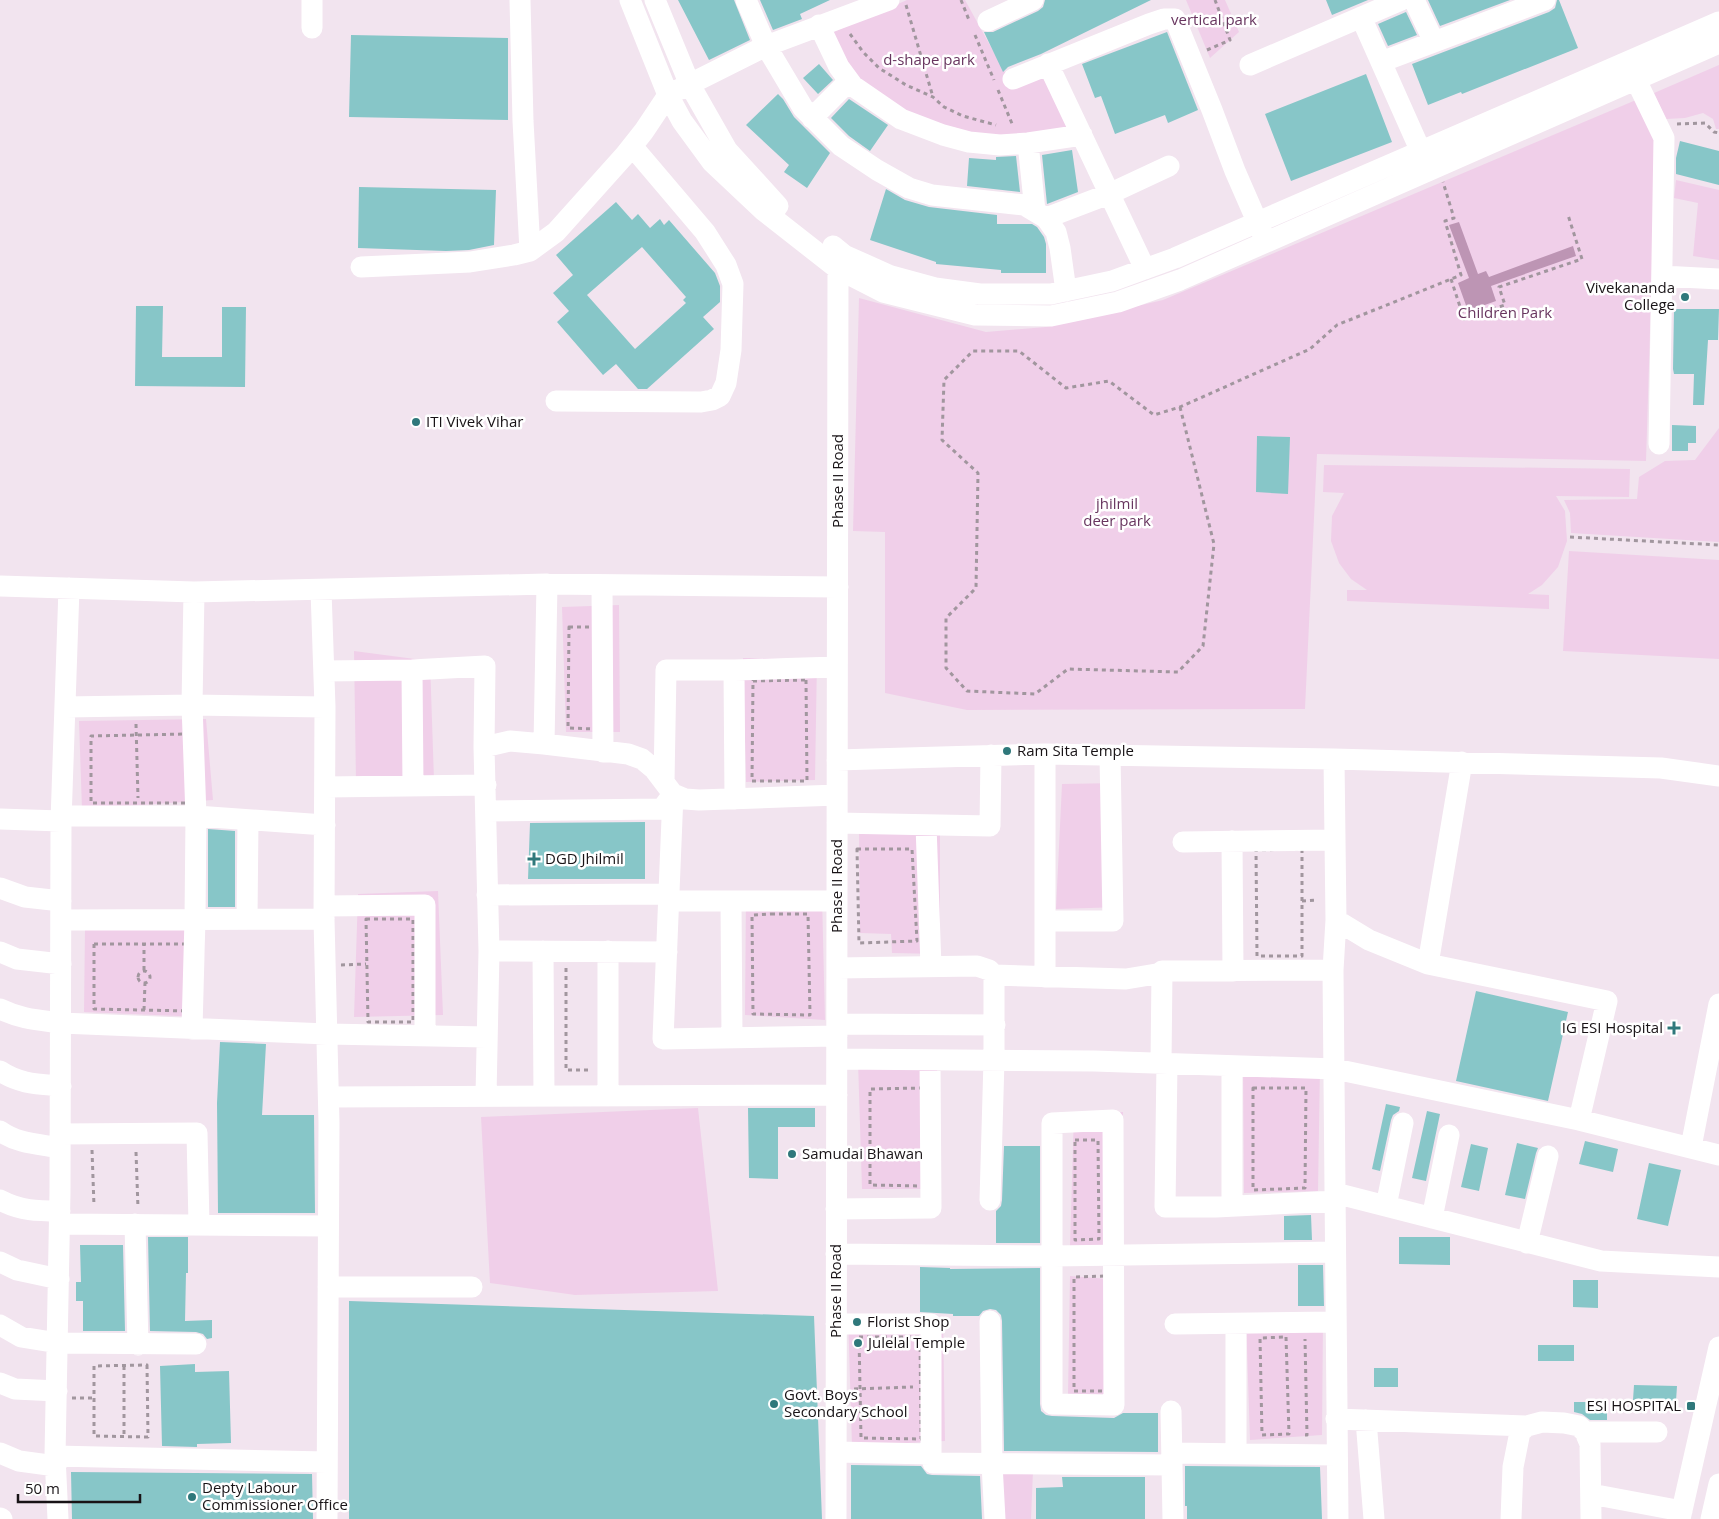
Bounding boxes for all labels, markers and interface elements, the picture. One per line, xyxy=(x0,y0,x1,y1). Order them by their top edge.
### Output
park label: vertical park xyxy=(1171,9,1257,29)
park label: d-shape park xyxy=(883,49,975,69)
place label: Vivekananda College xyxy=(1586,277,1675,314)
marker: Vivekananda College xyxy=(1679,291,1691,303)
park label: Children Park xyxy=(1458,302,1552,322)
place label: ITI Vivek Vihar xyxy=(426,411,523,431)
marker: ITI Vivek Vihar xyxy=(410,416,422,428)
street label: Phase II Road xyxy=(827,434,847,528)
park label: jhilmil deer park xyxy=(1083,493,1151,530)
place label: Ram Sita Temple xyxy=(1017,740,1134,760)
marker: Ram Sita Temple xyxy=(1001,745,1013,757)
street label: Phase II Road xyxy=(826,839,846,933)
place label: DGD Jhilmil xyxy=(545,848,624,868)
marker: DGD Jhilmil xyxy=(527,852,541,866)
place label: IG ESI Hospital xyxy=(1562,1017,1663,1037)
marker: IG ESI Hospital xyxy=(1667,1021,1681,1035)
place label: Samudai Bhawan xyxy=(802,1143,923,1163)
marker: Samudai Bhawan xyxy=(786,1148,798,1160)
street label: Phase II Road xyxy=(825,1244,845,1338)
place label: Florist Shop xyxy=(867,1311,950,1331)
marker: Florist Shop xyxy=(851,1316,863,1328)
place label: Julelal Temple xyxy=(866,1332,965,1352)
marker: Julelal Temple xyxy=(852,1337,864,1349)
place label: Govt. Boys Secondary School xyxy=(784,1384,908,1421)
place label: ESI HOSPITAL xyxy=(1587,1395,1681,1415)
marker: Govt. Boys Secondary School xyxy=(768,1398,780,1410)
marker: ESI HOSPITAL xyxy=(1685,1400,1697,1412)
scale bar xyxy=(18,1472,140,1504)
place label: Depty Labour Commissioner Office xyxy=(202,1477,348,1514)
text: 50 m xyxy=(25,1478,60,1498)
marker: Depty Labour Commissioner Office xyxy=(186,1491,198,1503)

